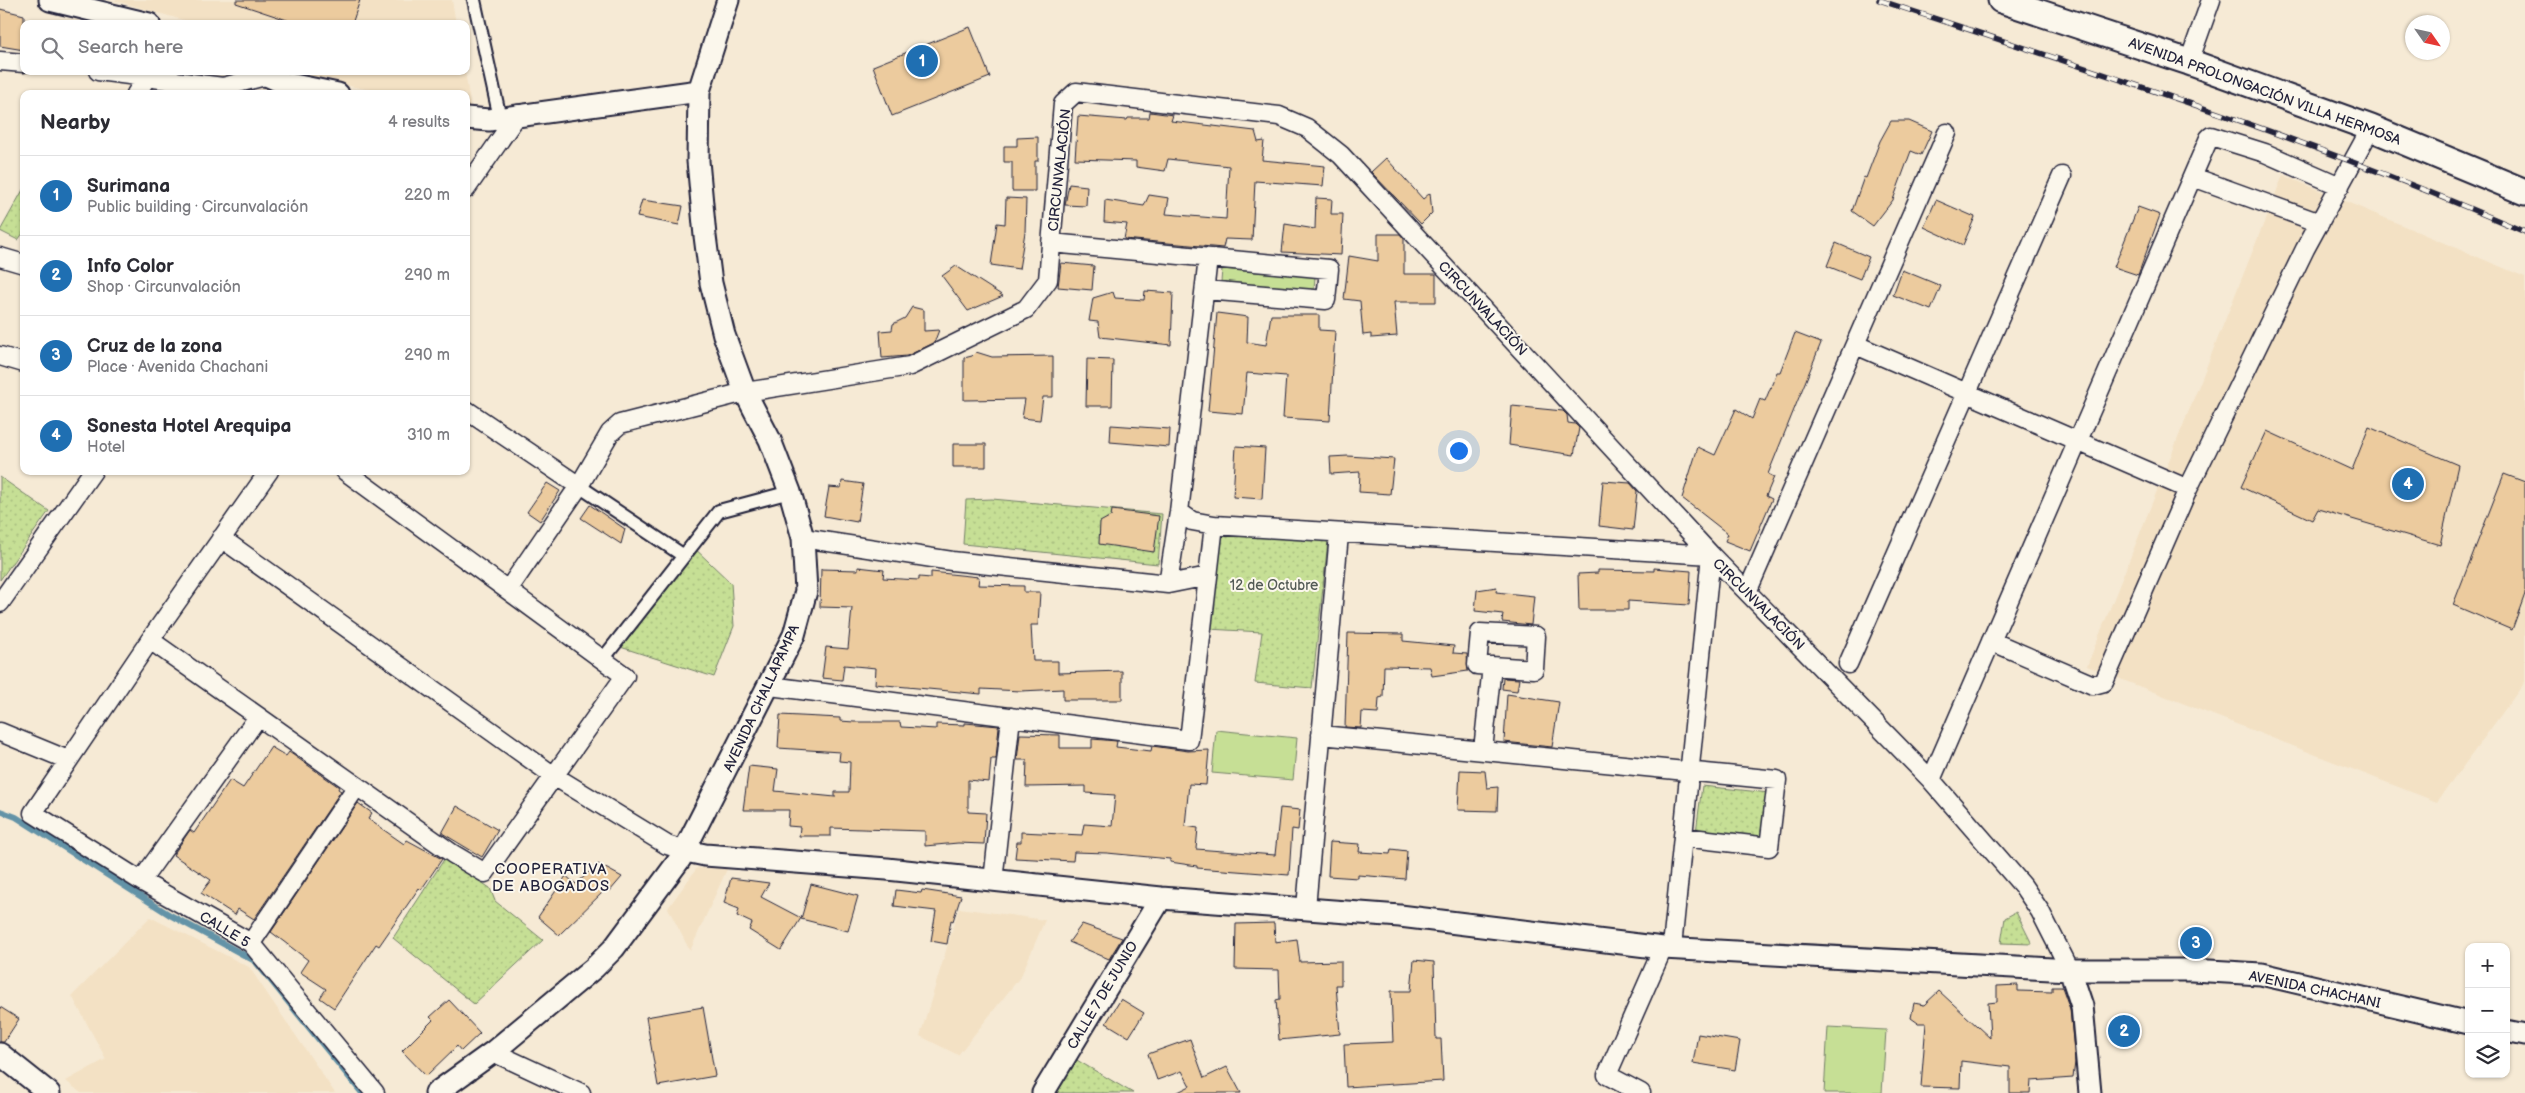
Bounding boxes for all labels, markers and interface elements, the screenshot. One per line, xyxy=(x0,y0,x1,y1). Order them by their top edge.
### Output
north arrow xyxy=(2405,15,2450,60)
search box xyxy=(20,20,470,75)
street label: AVENIDA PROLONGACIÓN VILLA HERMOSA xyxy=(2126,33,2404,149)
icon: search xyxy=(38,34,66,62)
text: Search here xyxy=(78,36,183,59)
pin: 1 xyxy=(906,42,938,80)
street label: CIRCUNVALACIÓN xyxy=(1044,108,1074,232)
text: Nearby xyxy=(40,110,110,135)
text: 4 results xyxy=(388,113,450,132)
text: Surimana xyxy=(87,175,170,198)
text: 1 xyxy=(53,186,59,205)
text: 220 m xyxy=(404,186,450,205)
text: Public building · Circunvalación xyxy=(87,198,308,217)
text: Info Color xyxy=(87,255,174,278)
street label: CIRCUNVALACIÓN xyxy=(1434,257,1532,359)
text: 2 xyxy=(51,266,61,285)
text: 290 m xyxy=(404,266,450,285)
text: Shop · Circunvalación xyxy=(87,278,241,297)
text: Cruz de la zona xyxy=(87,335,222,358)
text: 3 xyxy=(51,346,61,365)
text: 290 m xyxy=(404,346,450,365)
text: Place · Avenida Chachani xyxy=(87,358,268,377)
text: Sonesta Hotel Arequipa xyxy=(87,415,292,438)
text: 4 xyxy=(51,426,61,445)
text: 310 m xyxy=(407,426,450,445)
text: Hotel xyxy=(87,438,125,457)
your location xyxy=(1446,438,1472,464)
pin: 4 xyxy=(2392,465,2424,503)
street label: CIRCUNVALACIÓN xyxy=(1709,554,1809,654)
park label: 12 de Octubre xyxy=(1230,577,1318,594)
street label: AVENIDA CHALLAPAMPA xyxy=(720,621,803,775)
district label: COOPERATIVA DE ABOGADOS xyxy=(492,860,610,896)
street label: CALLE 5 xyxy=(197,908,253,951)
pin: 3 xyxy=(2180,924,2212,962)
street label: CALLE 7 DE JUNIO xyxy=(1063,938,1142,1052)
map controls xyxy=(2465,943,2510,1078)
button: + xyxy=(2465,943,2510,988)
street label: AVENIDA CHACHANI xyxy=(2247,967,2382,1012)
button: − xyxy=(2465,988,2510,1033)
pin: 2 xyxy=(2108,1012,2140,1050)
button: layers xyxy=(2465,1033,2510,1078)

